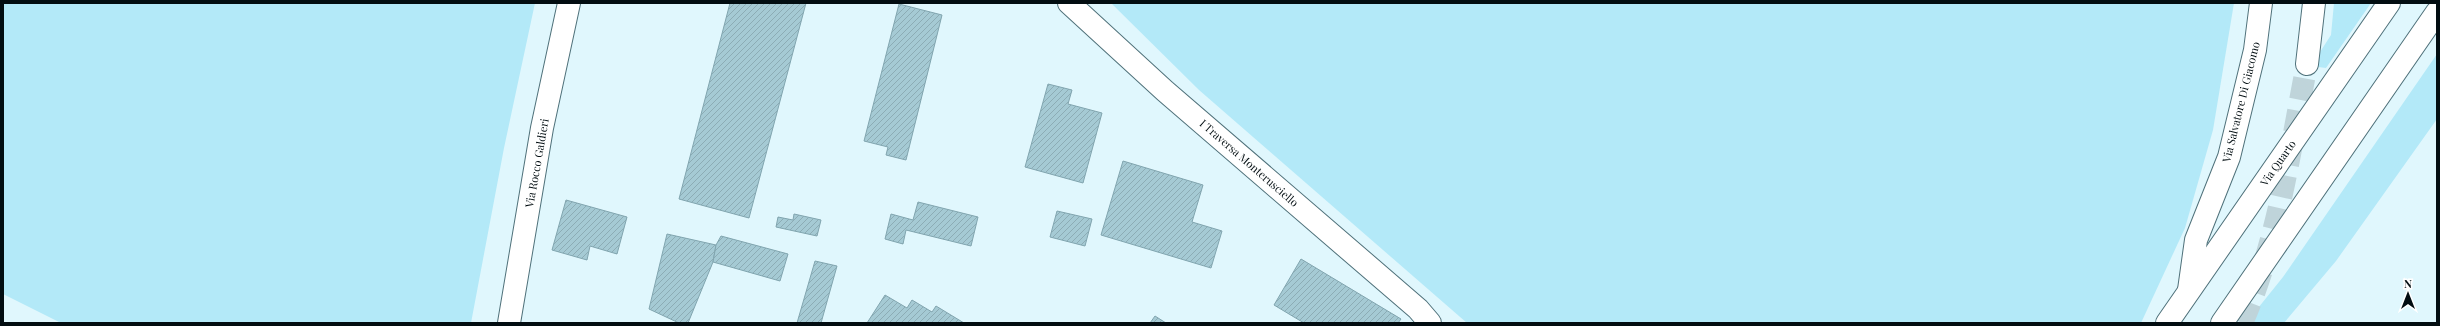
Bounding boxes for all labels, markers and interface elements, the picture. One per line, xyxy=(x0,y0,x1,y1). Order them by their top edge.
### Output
street label: Via Salvatore Di Giacomo xyxy=(2218,40,2263,165)
street label: I Traversa Monterusciello xyxy=(1197,116,1302,210)
street label: Via Rocco Galdieri xyxy=(521,117,552,210)
street label: Via Quarto xyxy=(2256,137,2299,189)
north arrow xyxy=(2388,274,2428,314)
text: N xyxy=(2404,276,2412,291)

